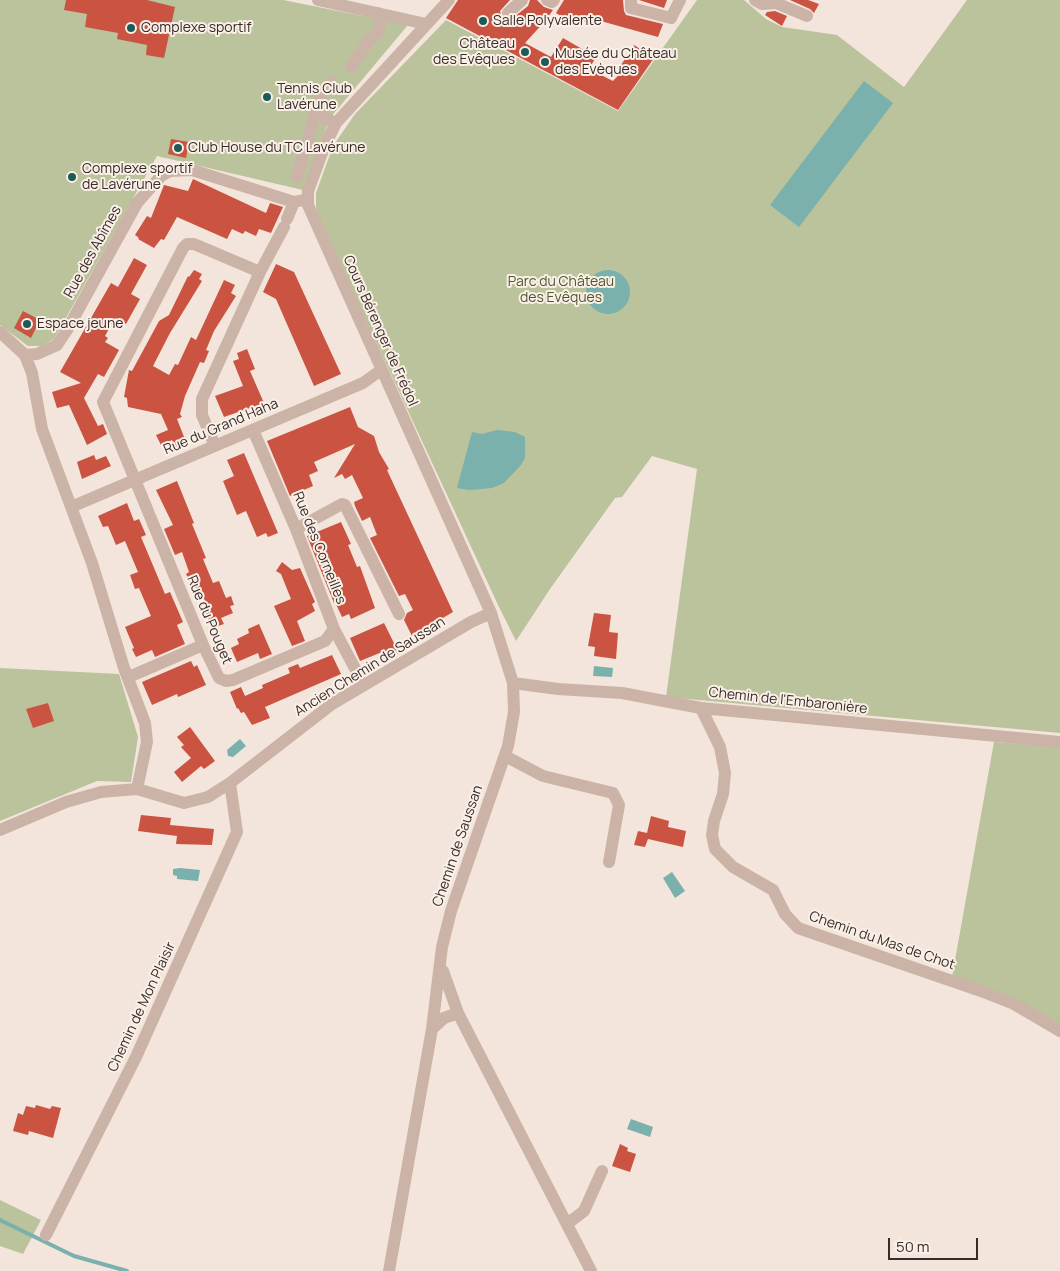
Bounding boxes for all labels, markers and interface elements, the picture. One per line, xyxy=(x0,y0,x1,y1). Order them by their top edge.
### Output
place label: Salle Polyvalente xyxy=(493,13,602,29)
marker: Salle Polyvalente xyxy=(477,15,489,27)
place label: Complexe sportif xyxy=(141,20,252,36)
marker: Complexe sportif xyxy=(125,22,137,34)
place label: Château des Evêques xyxy=(433,36,515,68)
marker: Château des Evêques xyxy=(519,46,531,58)
place label: Musée du Château des Evèques xyxy=(555,46,677,78)
marker: Musée du Château des Evèques xyxy=(539,56,551,68)
place label: Tennis Club Lavérune xyxy=(277,81,352,114)
marker: Tennis Club Lavérune xyxy=(261,91,273,103)
place label: Club House du TC Lavérune xyxy=(188,140,366,156)
marker: Club House du TC Lavérune xyxy=(172,142,184,154)
place label: Complexe sportif de Lavérune xyxy=(82,161,193,193)
marker: Complexe sportif de Lavérune xyxy=(66,171,78,183)
street label: Rue des Abîmes xyxy=(61,203,125,301)
street label: Cours Bérenger de Frédol xyxy=(339,253,421,409)
park label: Parc du Château des Evêques xyxy=(508,274,614,306)
place label: Espace jeune xyxy=(37,316,123,332)
marker: Espace jeune xyxy=(21,318,33,330)
street label: Rue du Grand Haha xyxy=(161,395,281,459)
street label: Rue des Corneilles xyxy=(289,489,349,607)
street label: Rue du Pouget xyxy=(183,573,235,667)
street label: Ancien Chemin de Saussan xyxy=(292,614,448,720)
street label: Chemin de l'Embaronière xyxy=(708,684,868,718)
street label: Chemin de Saussan xyxy=(429,783,487,909)
street label: Chemin du Mas de Chot xyxy=(807,908,957,974)
street label: Chemin de Mon Plaisir xyxy=(104,939,180,1075)
scale bar xyxy=(890,1228,980,1260)
text: 50 m xyxy=(896,1236,930,1257)

